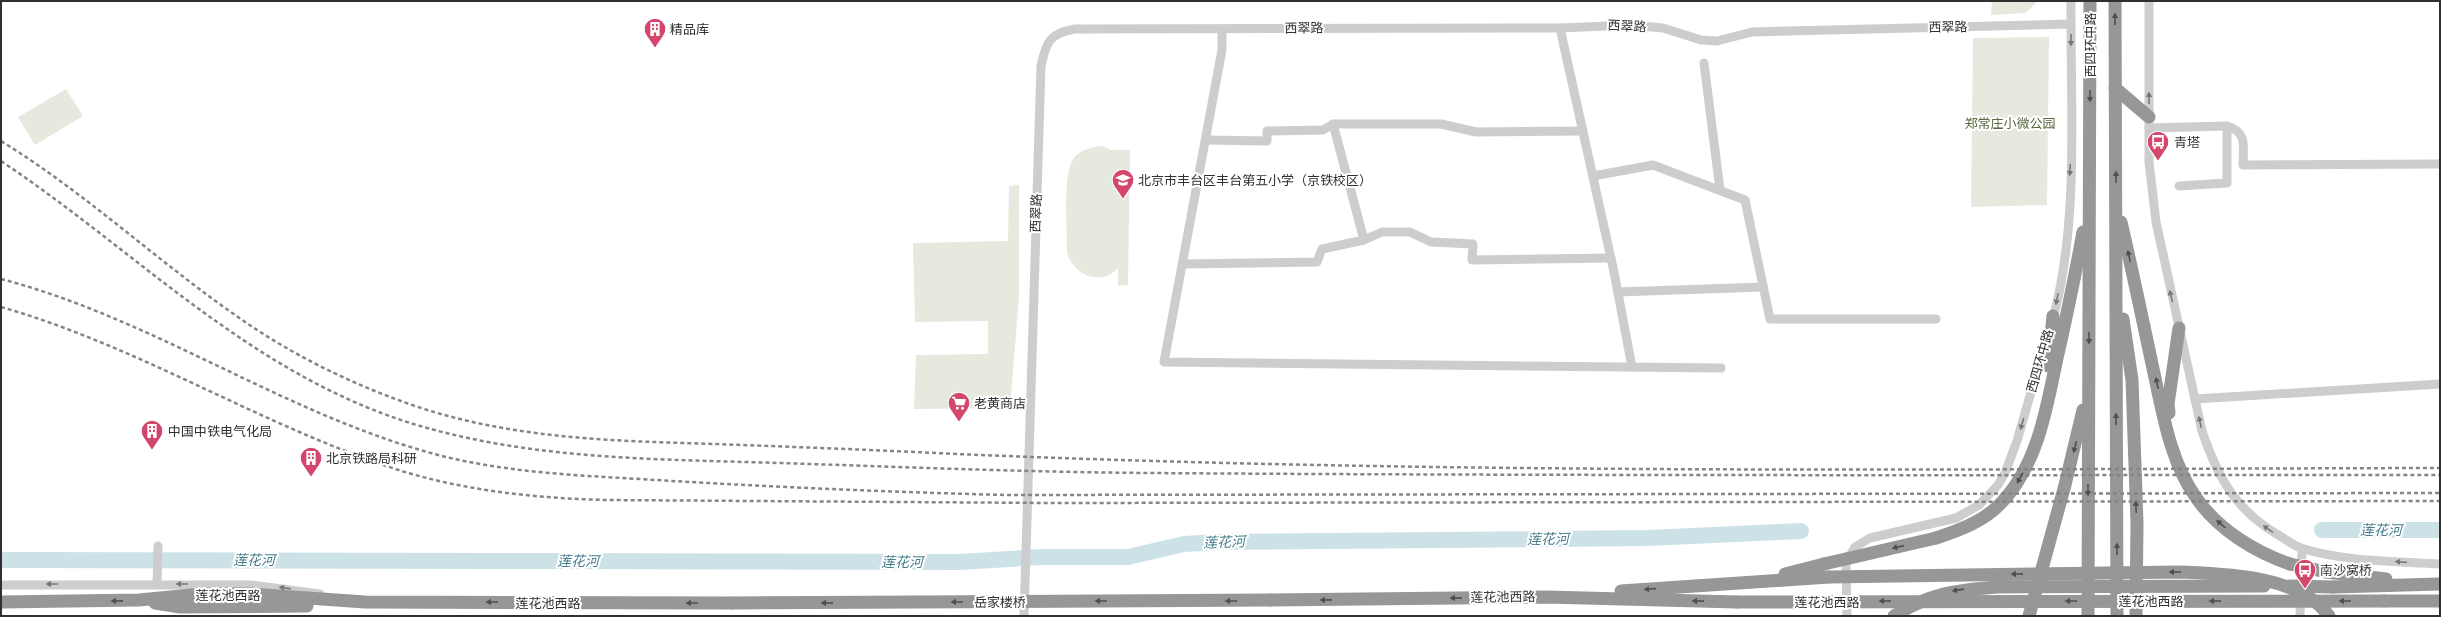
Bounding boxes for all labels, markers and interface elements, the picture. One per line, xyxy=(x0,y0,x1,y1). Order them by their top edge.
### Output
street label: 西四环中路 xyxy=(2082,12,2099,78)
one-way arrow xyxy=(2112,12,2118,25)
building icon: 精品库 xyxy=(642,16,668,49)
street label: 西翠路 xyxy=(1607,16,1647,36)
street label: 西翠路 xyxy=(1928,18,1968,36)
street label: 西翠路 xyxy=(1284,19,1324,37)
place label: 精品库 xyxy=(670,21,709,38)
one-way arrow xyxy=(2068,34,2074,47)
one-way arrow xyxy=(2087,90,2093,103)
one-way arrow xyxy=(2146,91,2152,104)
park label: 郑常庄小微公园 xyxy=(1964,115,2056,132)
bus stop icon: 青塔 xyxy=(2145,129,2171,162)
place label: 青塔 xyxy=(2174,134,2200,151)
one-way arrow xyxy=(2067,164,2074,176)
school or university icon: 北京市丰台区丰台第五小学（京铁校区） xyxy=(1110,167,1136,200)
one-way arrow xyxy=(2113,170,2119,183)
place label: 北京市丰台区丰台第五小学（京铁校区） xyxy=(1138,172,1372,189)
street label: 西翠路 xyxy=(1027,193,1045,233)
one-way arrow xyxy=(2125,250,2131,262)
one-way arrow xyxy=(2168,290,2174,302)
one-way arrow xyxy=(2053,293,2059,305)
street label: 西四环中路 xyxy=(2023,327,2057,395)
one-way arrow xyxy=(2086,332,2092,345)
one-way arrow xyxy=(2153,377,2159,389)
supermarket icon: 老黄商店 xyxy=(946,390,972,423)
place label: 老黄商店 xyxy=(974,395,1026,412)
one-way arrow xyxy=(2113,412,2119,425)
one-way arrow xyxy=(2197,416,2203,429)
building icon: 中国中铁电气化局 xyxy=(139,418,165,451)
one-way arrow xyxy=(2019,418,2025,430)
place label: 中国中铁电气化局 xyxy=(168,423,272,440)
one-way arrow xyxy=(2072,441,2078,453)
building icon: 北京铁路局科研 xyxy=(298,445,324,478)
place label: 北京铁路局科研 xyxy=(326,450,417,467)
one-way arrow xyxy=(2017,472,2023,484)
one-way arrow xyxy=(2085,484,2091,497)
one-way arrow xyxy=(2133,500,2139,513)
one-way arrow xyxy=(2216,519,2226,528)
water label: 莲花河 xyxy=(2360,521,2405,539)
one-way arrow xyxy=(2263,525,2273,533)
water label: 莲花河 xyxy=(1527,530,1572,548)
water label: 莲花河 xyxy=(1203,532,1248,552)
one-way arrow xyxy=(2114,542,2120,555)
one-way arrow xyxy=(1892,544,1905,550)
water label: 莲花河 xyxy=(233,551,278,569)
water label: 莲花河 xyxy=(557,552,602,570)
water label: 莲花河 xyxy=(881,553,926,571)
bus stop icon: 南沙窝桥 xyxy=(2292,557,2318,590)
one-way arrow xyxy=(2395,558,2407,565)
place label: 南沙窝桥 xyxy=(2320,562,2372,579)
one-way arrow xyxy=(2168,569,2181,575)
one-way arrow xyxy=(2010,571,2023,577)
one-way arrow xyxy=(46,581,58,588)
one-way arrow xyxy=(175,581,188,587)
one-way arrow xyxy=(279,585,291,591)
one-way arrow xyxy=(1644,586,1656,593)
street label: 莲花池西路 xyxy=(195,587,261,604)
one-way arrow xyxy=(1952,587,1964,593)
street label: 莲花池西路 xyxy=(1470,588,1536,606)
street label: 莲花池西路 xyxy=(2118,593,2184,610)
street label: 岳家楼桥 xyxy=(974,594,1026,611)
street label: 莲花池西路 xyxy=(1794,594,1860,611)
street label: 莲花池西路 xyxy=(515,595,581,612)
one-way arrow xyxy=(1449,595,1462,601)
one-way arrow xyxy=(1319,597,1332,603)
one-way arrow xyxy=(110,598,123,604)
one-way arrow xyxy=(1094,598,1107,604)
one-way arrow xyxy=(1224,598,1237,604)
one-way arrow xyxy=(1691,598,1704,604)
one-way arrow xyxy=(1878,598,1891,604)
one-way arrow xyxy=(2064,598,2077,604)
one-way arrow xyxy=(2208,598,2221,604)
one-way arrow xyxy=(2338,598,2351,604)
one-way arrow xyxy=(485,599,498,605)
one-way arrow xyxy=(950,599,963,605)
one-way arrow xyxy=(685,600,698,606)
one-way arrow xyxy=(820,600,833,606)

